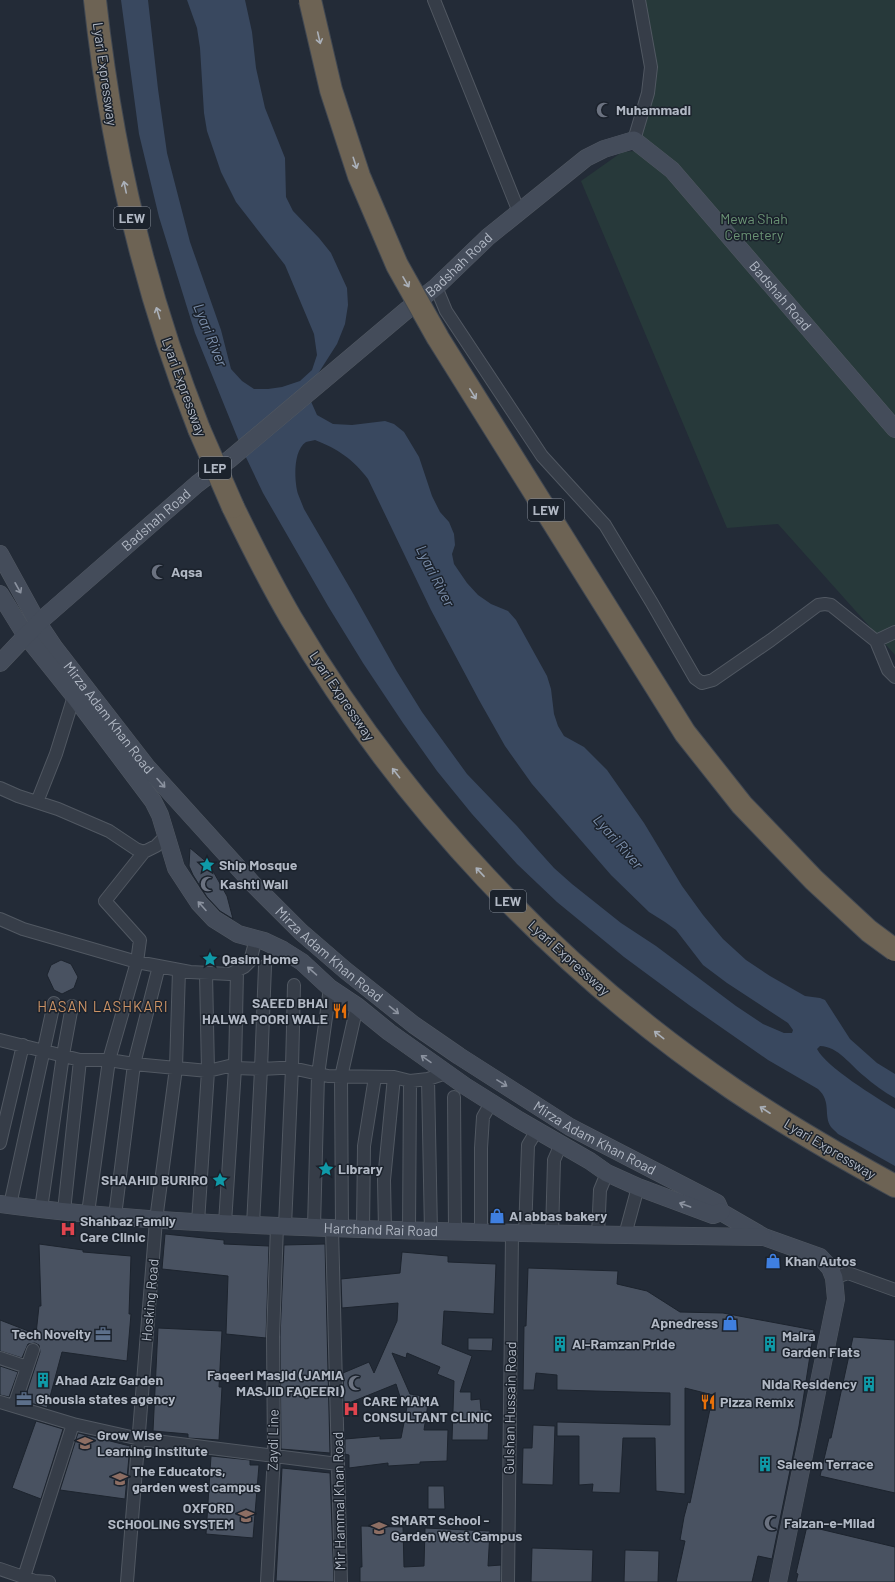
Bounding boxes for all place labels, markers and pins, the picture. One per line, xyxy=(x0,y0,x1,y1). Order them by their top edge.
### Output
mosque icon: Muhammadi xyxy=(595,101,613,119)
place label: Muhammadi xyxy=(616,101,691,118)
mosque icon: Aqsa xyxy=(150,563,168,581)
place label: Aqsa xyxy=(171,563,202,580)
place icon: Ship Mosque xyxy=(198,856,216,874)
place label: Ship Mosque xyxy=(219,856,298,873)
mosque icon: Kashti Wali xyxy=(199,875,217,893)
place label: Kashti Wali xyxy=(220,875,288,892)
place icon: Qasim Home xyxy=(201,950,219,968)
place label: Qasim Home xyxy=(222,950,299,967)
place label: SAEED BHAI HALWA POORI WALE xyxy=(202,994,328,1027)
restaurant icon: SAEED BHAI HALWA POORI WALE xyxy=(331,1002,349,1020)
place icon: Library xyxy=(317,1160,335,1178)
place label: Library xyxy=(338,1160,383,1177)
place label: SHAAHID BURIRO xyxy=(101,1171,208,1188)
place icon: SHAAHID BURIRO xyxy=(211,1171,229,1189)
shop icon: Al abbas bakery xyxy=(488,1207,506,1225)
place label: Al abbas bakery xyxy=(509,1207,607,1224)
place label: Shahbaz Family Care Clinic xyxy=(80,1212,176,1245)
hospital icon: Shahbaz Family Care Clinic xyxy=(59,1220,77,1238)
shop icon: Khan Autos xyxy=(764,1252,782,1270)
place label: Khan Autos xyxy=(785,1252,856,1269)
place label: Apnedress xyxy=(651,1314,718,1331)
shop icon: Apnedress xyxy=(721,1314,739,1332)
place label: Tech Novelty xyxy=(11,1325,91,1342)
office icon: Tech Novelty xyxy=(94,1325,112,1343)
place label: Maira Garden Flats xyxy=(782,1327,860,1360)
building icon: Al-Ramzan Pride xyxy=(551,1335,569,1353)
place label: Al-Ramzan Pride xyxy=(572,1335,676,1352)
building icon: Maira Garden Flats xyxy=(761,1335,779,1353)
place label: Faqeeri Masjid (JAMIA MASJID FAQEERI) xyxy=(207,1366,345,1399)
building icon: Ahad Aziz Garden xyxy=(34,1371,52,1389)
place label: Ahad Aziz Garden xyxy=(55,1371,163,1388)
mosque icon: Faqeeri Masjid (JAMIA MASJID FAQEERI) xyxy=(347,1374,365,1392)
place label: Nida Residency xyxy=(762,1375,857,1392)
building icon: Nida Residency xyxy=(860,1375,878,1393)
office icon: Ghousia states agency xyxy=(15,1390,33,1408)
place label: Ghousia states agency xyxy=(36,1390,175,1407)
place label: CARE MAMA CONSULTANT CLINIC xyxy=(363,1392,492,1425)
restaurant icon: Pizza Remix xyxy=(699,1393,717,1411)
place label: Pizza Remix xyxy=(720,1393,794,1410)
hospital icon: CARE MAMA CONSULTANT CLINIC xyxy=(342,1400,360,1418)
place label: Grow Wise Learning Institute xyxy=(97,1426,208,1459)
school or university icon: Grow Wise Learning Institute xyxy=(76,1434,94,1452)
building icon: Saleem Terrace xyxy=(756,1455,774,1473)
place label: Saleem Terrace xyxy=(777,1455,874,1472)
place label: The Educators, garden west campus xyxy=(132,1462,261,1495)
school or university icon: The Educators, garden west campus xyxy=(111,1470,129,1488)
place label: OXFORD SCHOOLING SYSTEM xyxy=(108,1499,234,1532)
school or university icon: OXFORD SCHOOLING SYSTEM xyxy=(237,1507,255,1525)
place label: SMART School - Garden West Campus xyxy=(391,1511,522,1544)
mosque icon: Faizan-e-Milad xyxy=(763,1514,781,1532)
place label: Faizan-e-Milad xyxy=(784,1514,875,1531)
school or university icon: SMART School - Garden West Campus xyxy=(370,1519,388,1537)

